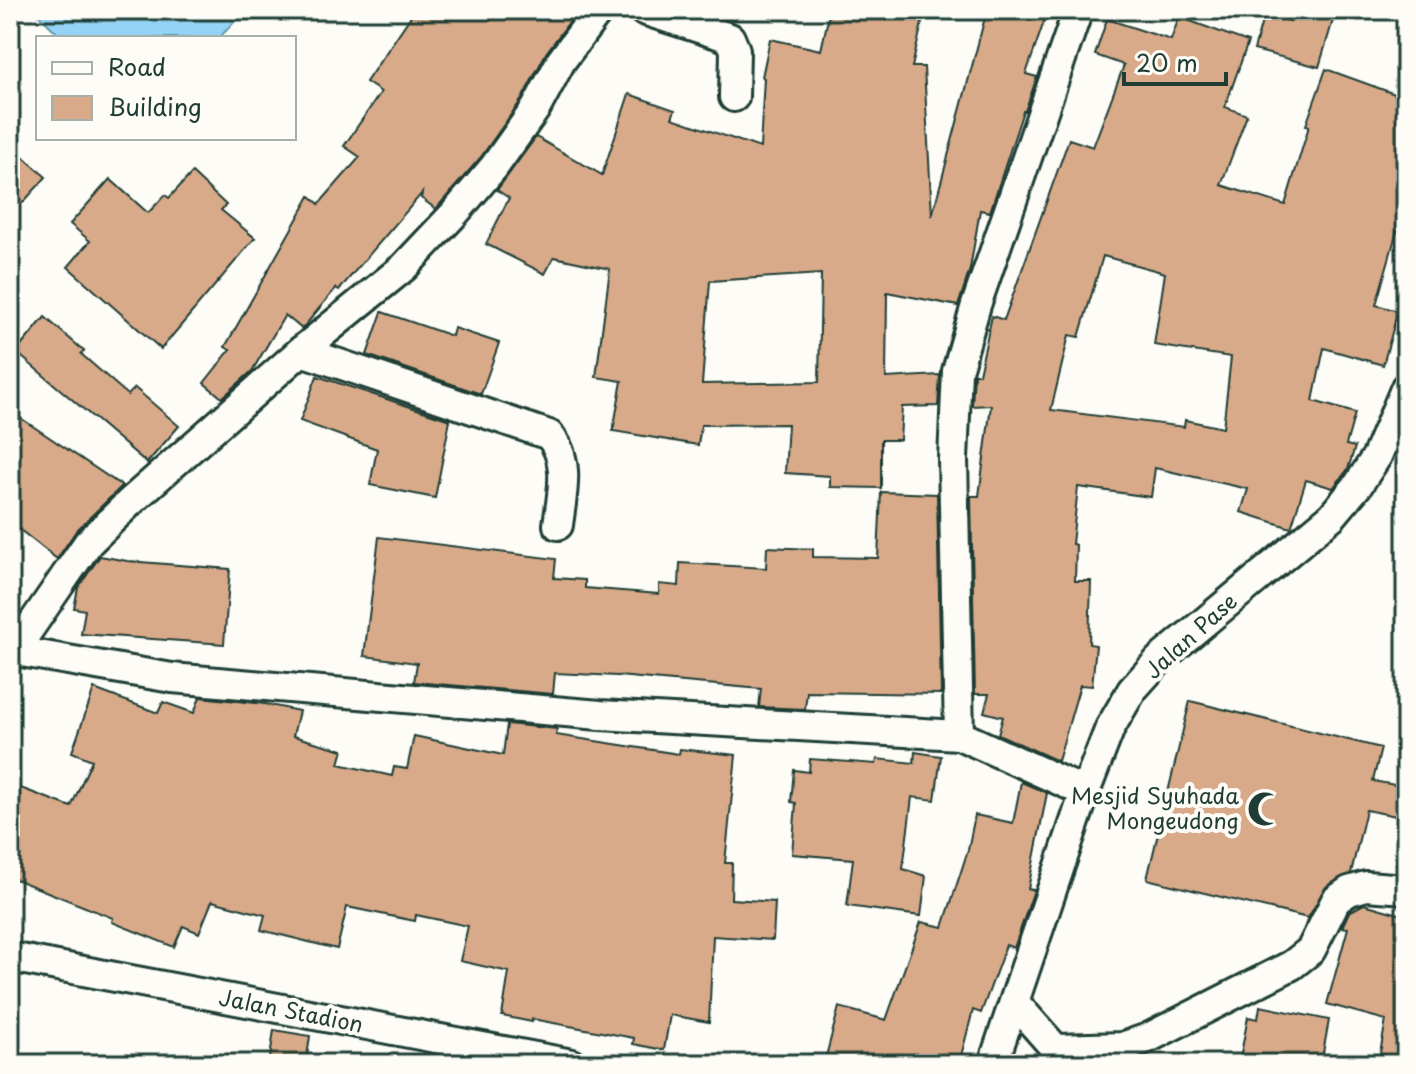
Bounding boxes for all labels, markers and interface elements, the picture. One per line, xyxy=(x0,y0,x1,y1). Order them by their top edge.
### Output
legend xyxy=(36,36,296,140)
scale bar xyxy=(1124,36,1226,86)
text: 20 m xyxy=(1136,44,1198,80)
text: Road xyxy=(108,48,166,84)
text: Building xyxy=(108,88,202,124)
street label: Jalan Pase xyxy=(1136,584,1244,686)
place label: Mesjid Syuhada Mongeudong xyxy=(1071,778,1239,836)
mosque icon: Mesjid Syuhada Mongeudong xyxy=(1246,790,1284,828)
street label: Jalan Stadion xyxy=(216,979,366,1040)

